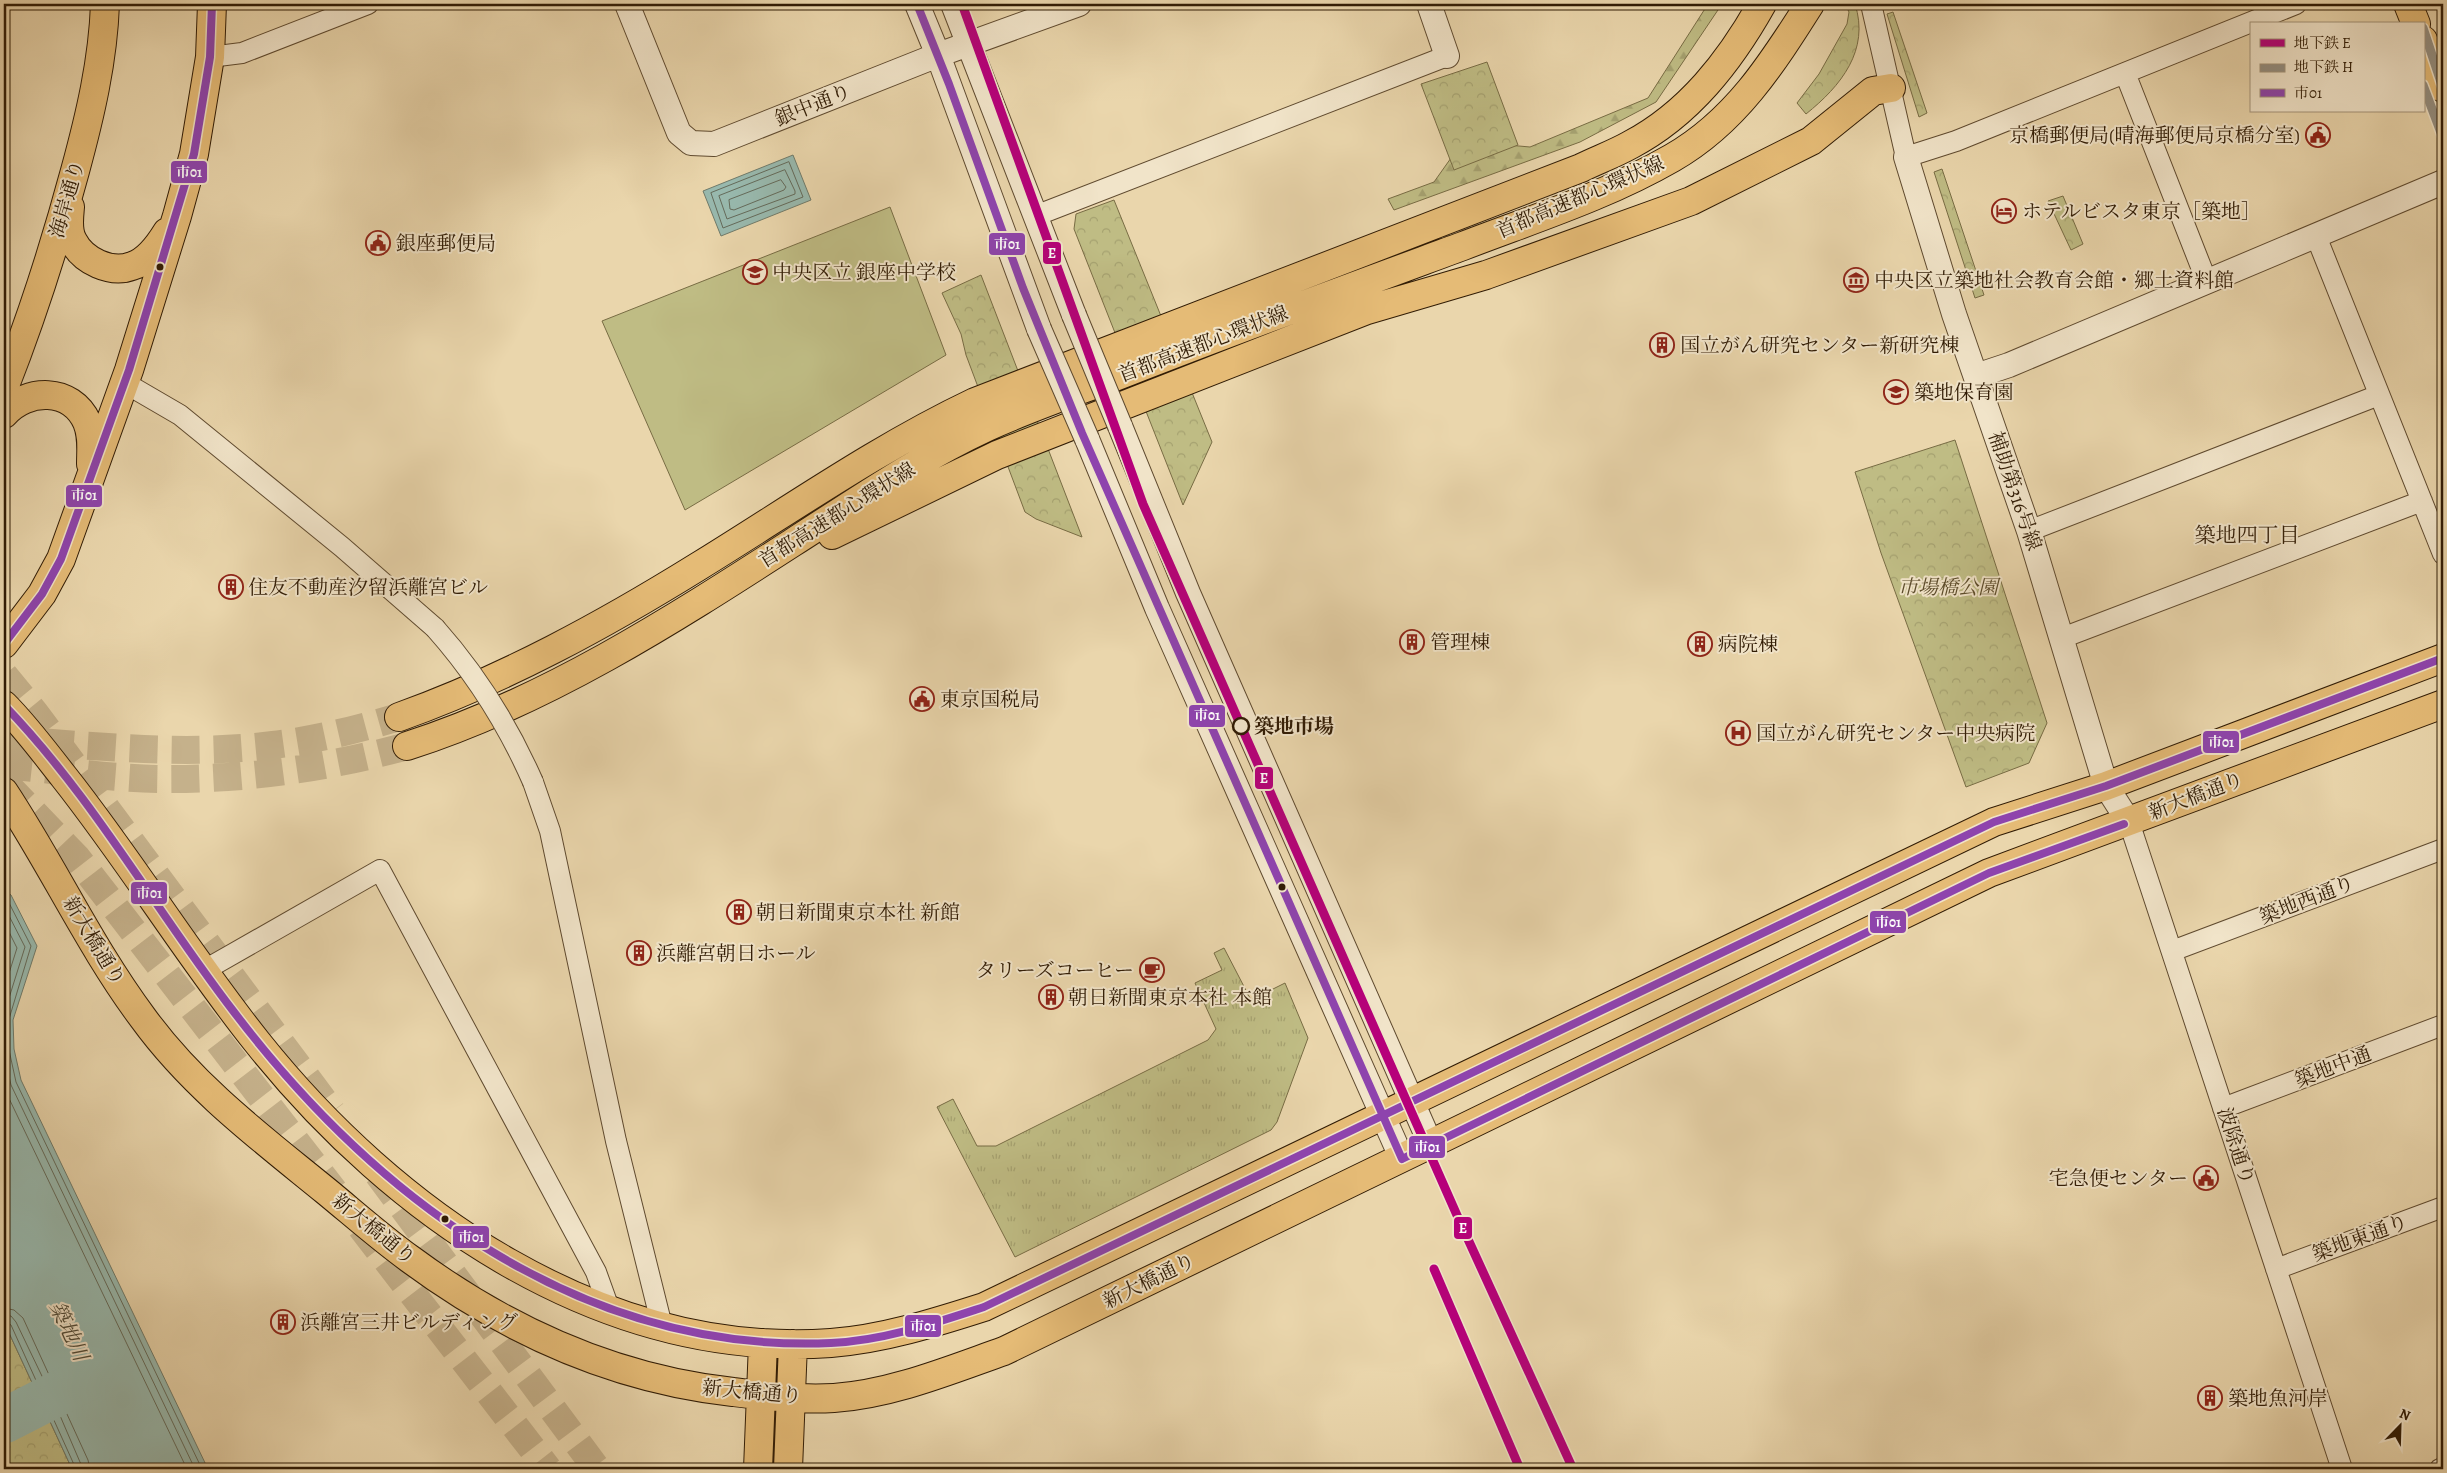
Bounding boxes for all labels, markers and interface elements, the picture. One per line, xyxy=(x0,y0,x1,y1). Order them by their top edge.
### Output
legend xyxy=(2250,22,2424,112)
text: 地下鉄 E xyxy=(2294,33,2351,53)
text: 地下鉄 H xyxy=(2294,57,2353,77)
street label: 銀中通り xyxy=(771,77,855,133)
text: 市01 xyxy=(2294,83,2322,103)
place label: 京橋郵便局(晴海郵便局京橋分室) xyxy=(2009,122,2300,149)
public building icon: 京橋郵便局(晴海郵便局京橋分室) xyxy=(2305,122,2331,148)
street label: 首都高速都心環状線 xyxy=(1492,149,1668,245)
street label: 海岸通り xyxy=(43,157,91,241)
line badge: 市01 xyxy=(170,160,208,184)
text: 市01 xyxy=(176,163,202,182)
hotel icon: ホテルビスタ東京［築地］ xyxy=(1991,198,2017,224)
place label: ホテルビスタ東京［築地］ xyxy=(2022,198,2261,225)
public building icon: 銀座郵便局 xyxy=(365,230,391,256)
place label: 銀座郵便局 xyxy=(396,230,496,257)
line badge: 市01 xyxy=(988,232,1026,256)
text: 市01 xyxy=(994,235,1020,254)
line badge: E xyxy=(1042,241,1062,265)
text: E xyxy=(1048,244,1056,263)
school or university icon: 中央区立 銀座中学校 xyxy=(742,259,768,285)
place label: 中央区立 銀座中学校 xyxy=(772,259,956,286)
unlabelled marker xyxy=(155,262,165,272)
museum icon: 中央区立築地社会教育会館・郷土資料館 xyxy=(1843,267,1869,293)
place label: 中央区立築地社会教育会館・郷土資料館 xyxy=(1874,267,2234,294)
street label: 首都高速都心環状線 xyxy=(1114,299,1292,389)
building icon: 国立がん研究センター新研究棟 xyxy=(1649,332,1675,358)
place label: 国立がん研究センター新研究棟 xyxy=(1680,332,1959,359)
school or university icon: 築地保育園 xyxy=(1883,379,1909,405)
place label: 築地保育園 xyxy=(1914,379,2014,406)
street label: 補助第316号線 xyxy=(1982,428,2048,554)
street label: 首都高速都心環状線 xyxy=(754,456,920,574)
line badge: 市01 xyxy=(65,484,103,508)
text: 市01 xyxy=(71,486,97,505)
district label: 築地四丁目 xyxy=(2195,521,2300,549)
building icon: 住友不動産汐留浜離宮ビル xyxy=(218,574,244,600)
place label: 住友不動産汐留浜離宮ビル xyxy=(248,574,488,601)
park label: 市場橋公園 xyxy=(1898,574,2001,601)
building icon: 管理棟 xyxy=(1399,629,1425,655)
place label: 管理棟 xyxy=(1430,629,1490,656)
building icon: 病院棟 xyxy=(1687,631,1713,657)
place label: 病院棟 xyxy=(1718,631,1778,658)
public building icon: 東京国税局 xyxy=(909,686,935,712)
place label: 東京国税局 xyxy=(940,686,1040,713)
line badge: 市01 xyxy=(1188,704,1226,728)
text: 市01 xyxy=(1194,706,1220,725)
place label: 築地市場 xyxy=(1254,713,1334,740)
marker: 築地市場 xyxy=(1232,717,1250,735)
hospital icon: 国立がん研究センター中央病院 xyxy=(1725,720,1751,746)
place label: 国立がん研究センター中央病院 xyxy=(1756,720,2035,747)
line badge: 市01 xyxy=(2202,730,2240,754)
text: 市01 xyxy=(2208,733,2234,752)
street label: 新大橋通り xyxy=(2144,765,2248,827)
line badge: E xyxy=(1254,766,1274,790)
text: E xyxy=(1260,769,1268,788)
street label: 築地西通り xyxy=(2255,869,2359,931)
line badge: 市01 xyxy=(130,881,168,905)
unlabelled marker xyxy=(1277,882,1287,892)
text: 市01 xyxy=(136,884,162,903)
street label: 新大橋通り xyxy=(57,891,131,991)
building icon: 朝日新聞東京本社 新館 xyxy=(726,899,752,925)
place label: 朝日新聞東京本社 新館 xyxy=(756,899,960,926)
line badge: 市01 xyxy=(1869,910,1907,934)
text: 市01 xyxy=(1875,913,1901,932)
building icon: 浜離宮朝日ホール xyxy=(626,940,652,966)
place label: 浜離宮朝日ホール xyxy=(656,940,816,967)
place label: タリーズコーヒー xyxy=(976,957,1134,984)
cafe icon: タリーズコーヒー xyxy=(1139,957,1165,983)
building icon: 朝日新聞東京本社 本館 xyxy=(1038,984,1064,1010)
place label: 朝日新聞東京本社 本館 xyxy=(1068,984,1272,1011)
street label: 築地中通 xyxy=(2291,1040,2375,1094)
street label: 波除通り xyxy=(2211,1104,2261,1188)
line badge: 市01 xyxy=(1408,1135,1446,1159)
text: 市01 xyxy=(1414,1138,1440,1157)
place label: 宅急便センター xyxy=(2049,1165,2188,1192)
public building icon: 宅急便センター xyxy=(2193,1165,2219,1191)
street label: 新大橋通り xyxy=(327,1187,421,1271)
street label: 築地東通り xyxy=(2308,1208,2412,1268)
unlabelled marker xyxy=(440,1214,450,1224)
line badge: E xyxy=(1453,1216,1473,1240)
text: E xyxy=(1459,1219,1467,1238)
line badge: 市01 xyxy=(452,1225,490,1249)
text: 市01 xyxy=(458,1228,484,1247)
street label: 新大橋通り xyxy=(1098,1247,1200,1315)
water label: 築地川 xyxy=(43,1297,96,1367)
building icon: 浜離宮三井ビルディング xyxy=(270,1309,296,1335)
place label: 浜離宮三井ビルディング xyxy=(300,1309,518,1336)
line badge: 市01 xyxy=(904,1314,942,1338)
text: 市01 xyxy=(910,1317,936,1336)
street label: 新大橋通り xyxy=(701,1374,803,1410)
building icon: 築地魚河岸 xyxy=(2197,1385,2223,1411)
place label: 築地魚河岸 xyxy=(2228,1385,2328,1412)
north arrow xyxy=(2374,1400,2424,1450)
text: N xyxy=(2396,1404,2413,1425)

